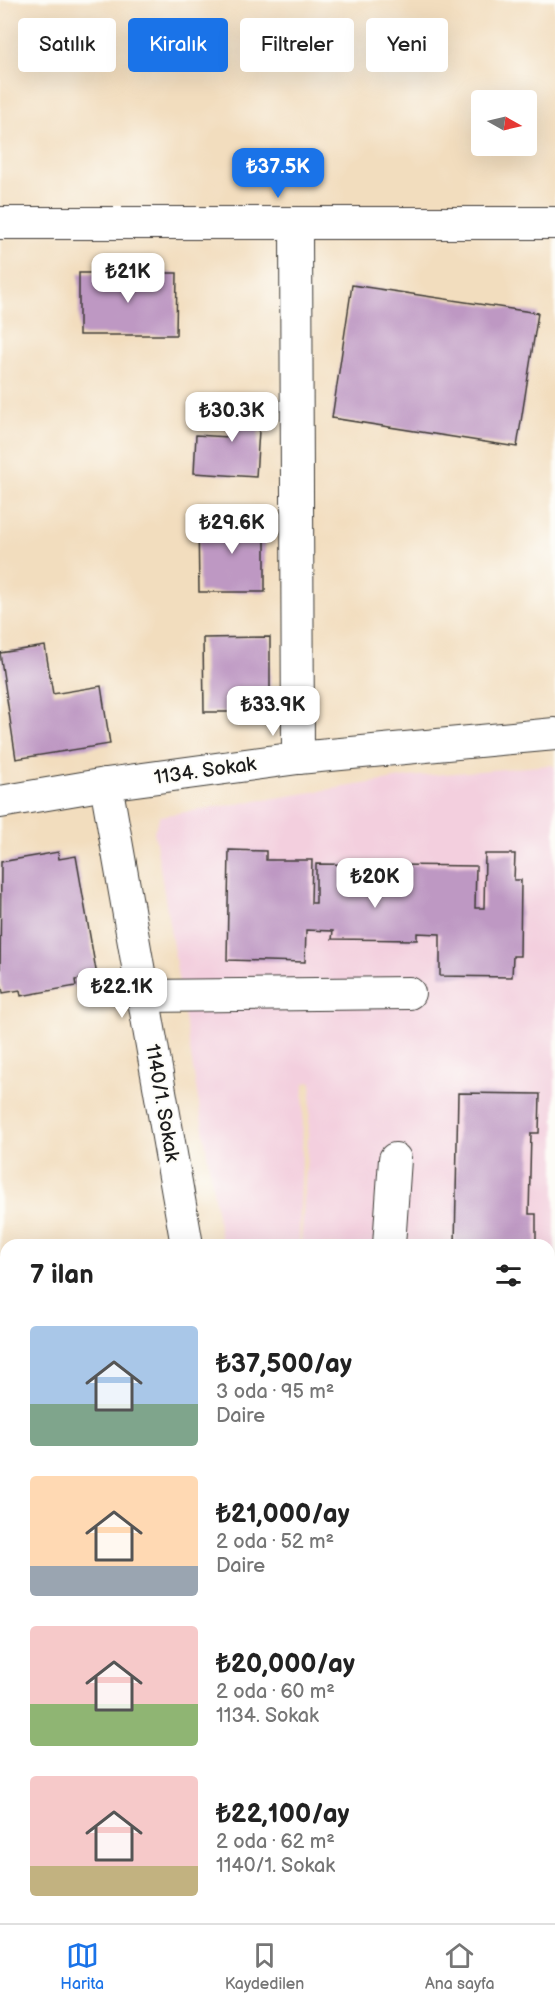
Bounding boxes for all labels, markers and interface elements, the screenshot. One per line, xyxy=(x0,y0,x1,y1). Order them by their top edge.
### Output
chip: Satılık xyxy=(18,18,116,72)
chip: Kiralık xyxy=(128,18,228,72)
chip: Filtreler xyxy=(240,18,354,72)
chip: Yeni xyxy=(366,18,448,72)
north arrow xyxy=(471,90,537,156)
map controls xyxy=(471,90,537,156)
pin: ₺37.5K xyxy=(229,148,327,199)
text: ₺37.5K xyxy=(246,155,310,179)
pin: ₺21K xyxy=(92,253,164,304)
text: ₺21K xyxy=(105,260,151,284)
pin: ₺30.3K xyxy=(183,392,281,443)
text: ₺30.3K xyxy=(199,399,265,423)
pin: ₺29.6K xyxy=(183,504,281,555)
text: ₺29.6K xyxy=(199,511,265,535)
pin: ₺33.9K xyxy=(224,686,322,737)
text: ₺33.9K xyxy=(241,693,305,717)
street label: 1134. Sokak xyxy=(152,752,258,790)
pin: ₺20K xyxy=(339,858,411,909)
text: ₺20K xyxy=(350,865,400,889)
pin: ₺22.1K xyxy=(73,968,171,1019)
text: ₺22.1K xyxy=(91,975,153,999)
street label: 1140/1. Sokak xyxy=(140,1042,184,1164)
icon: filters xyxy=(492,1259,525,1292)
text: 7 ilan xyxy=(30,1260,94,1291)
text: ₺37,500/ay xyxy=(216,1349,352,1380)
icon: home xyxy=(78,1350,150,1422)
text: 3 oda · 95 m² xyxy=(216,1380,334,1404)
text: Daire xyxy=(216,1404,265,1428)
text: ₺21,000/ay xyxy=(216,1499,350,1530)
icon: home xyxy=(78,1500,150,1572)
text: 2 oda · 52 m² xyxy=(216,1530,334,1554)
text: Daire xyxy=(216,1554,265,1578)
text: ₺20,000/ay xyxy=(216,1649,355,1680)
icon: home xyxy=(78,1650,150,1722)
text: 2 oda · 60 m² xyxy=(216,1680,335,1704)
text: 1134. Sokak xyxy=(216,1704,319,1728)
text: ₺22,100/ay xyxy=(216,1799,349,1830)
icon: home xyxy=(78,1800,150,1872)
text: 2 oda · 62 m² xyxy=(216,1830,335,1854)
text: 1140/1. Sokak xyxy=(216,1854,335,1878)
tab: Harita xyxy=(60,1939,104,1994)
tab: Kaydedilen xyxy=(225,1939,304,1994)
tab: Ana sayfa xyxy=(425,1939,495,1994)

